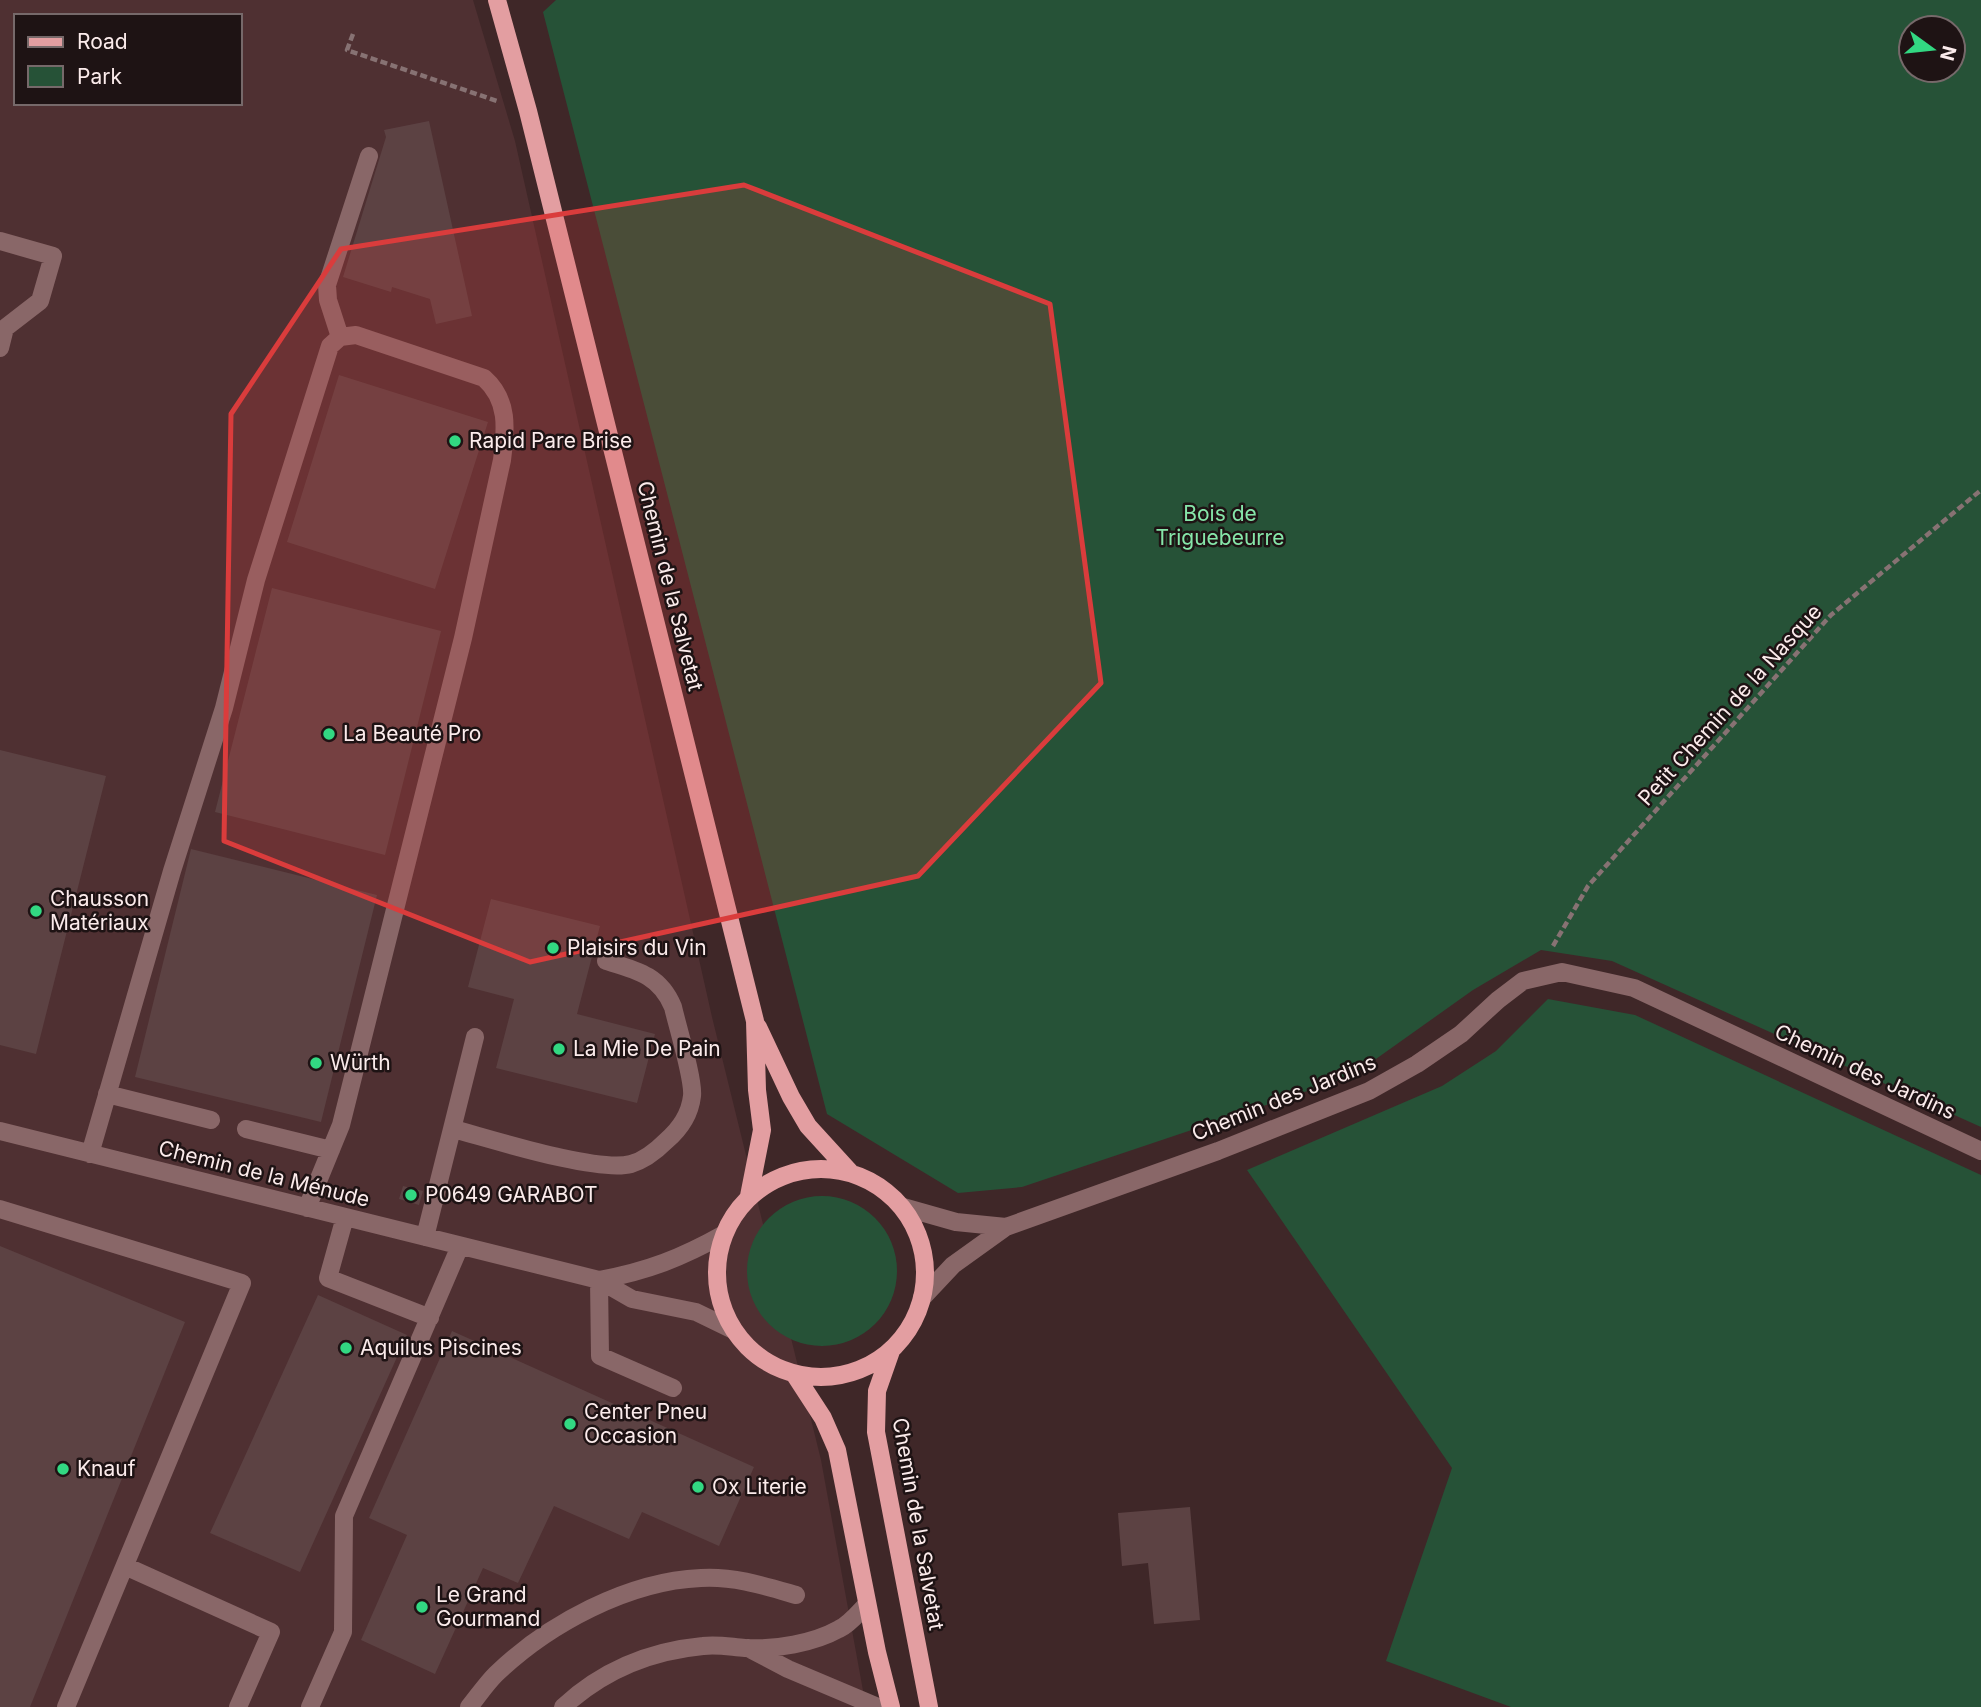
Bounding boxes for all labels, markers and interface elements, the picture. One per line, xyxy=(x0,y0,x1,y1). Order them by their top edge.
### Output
legend xyxy=(14,14,242,105)
north arrow xyxy=(1897,14,1967,84)
text: Road xyxy=(77,29,128,54)
text: N xyxy=(1935,43,1961,63)
text: Park xyxy=(77,64,122,89)
place label: Rapid Pare Brise xyxy=(469,428,632,453)
marker: Rapid Pare Brise xyxy=(447,433,463,449)
street label: Chemin de la Salvetat xyxy=(632,478,709,693)
park label: Bois de Triguebeurre xyxy=(1156,501,1284,550)
street label: Petit Chemin de la Nasque xyxy=(1633,599,1827,810)
place label: La Beauté Pro xyxy=(343,721,481,746)
marker: La Beauté Pro xyxy=(321,726,337,742)
place label: Chausson Matériaux xyxy=(50,886,149,935)
marker: Chausson Matériaux xyxy=(28,903,44,919)
place label: Plaisirs du Vin xyxy=(567,935,707,960)
marker: Plaisirs du Vin xyxy=(545,940,561,956)
street label: Chemin des Jardins xyxy=(1771,1019,1960,1124)
place label: La Mie De Pain xyxy=(573,1036,721,1061)
marker: La Mie De Pain xyxy=(551,1041,567,1057)
street label: Chemin des Jardins xyxy=(1188,1049,1380,1146)
place label: Würth xyxy=(330,1050,391,1075)
marker: Würth xyxy=(308,1055,324,1071)
street label: Chemin de la Ménude xyxy=(156,1135,372,1212)
place label: P0649 GARABOT xyxy=(425,1182,598,1207)
marker: P0649 GARABOT xyxy=(403,1187,419,1203)
place label: Aquilus Piscines xyxy=(360,1335,522,1360)
marker: Aquilus Piscines xyxy=(338,1340,354,1356)
place label: Center Pneu Occasion xyxy=(584,1399,707,1448)
marker: Center Pneu Occasion xyxy=(562,1416,578,1432)
street label: Chemin de la Salvetat xyxy=(887,1416,950,1632)
place label: Knauf xyxy=(77,1456,136,1481)
marker: Knauf xyxy=(55,1461,71,1477)
place label: Ox Literie xyxy=(712,1474,807,1499)
marker: Ox Literie xyxy=(690,1479,706,1495)
place label: Le Grand Gourmand xyxy=(436,1582,540,1631)
marker: Le Grand Gourmand xyxy=(414,1599,430,1615)

